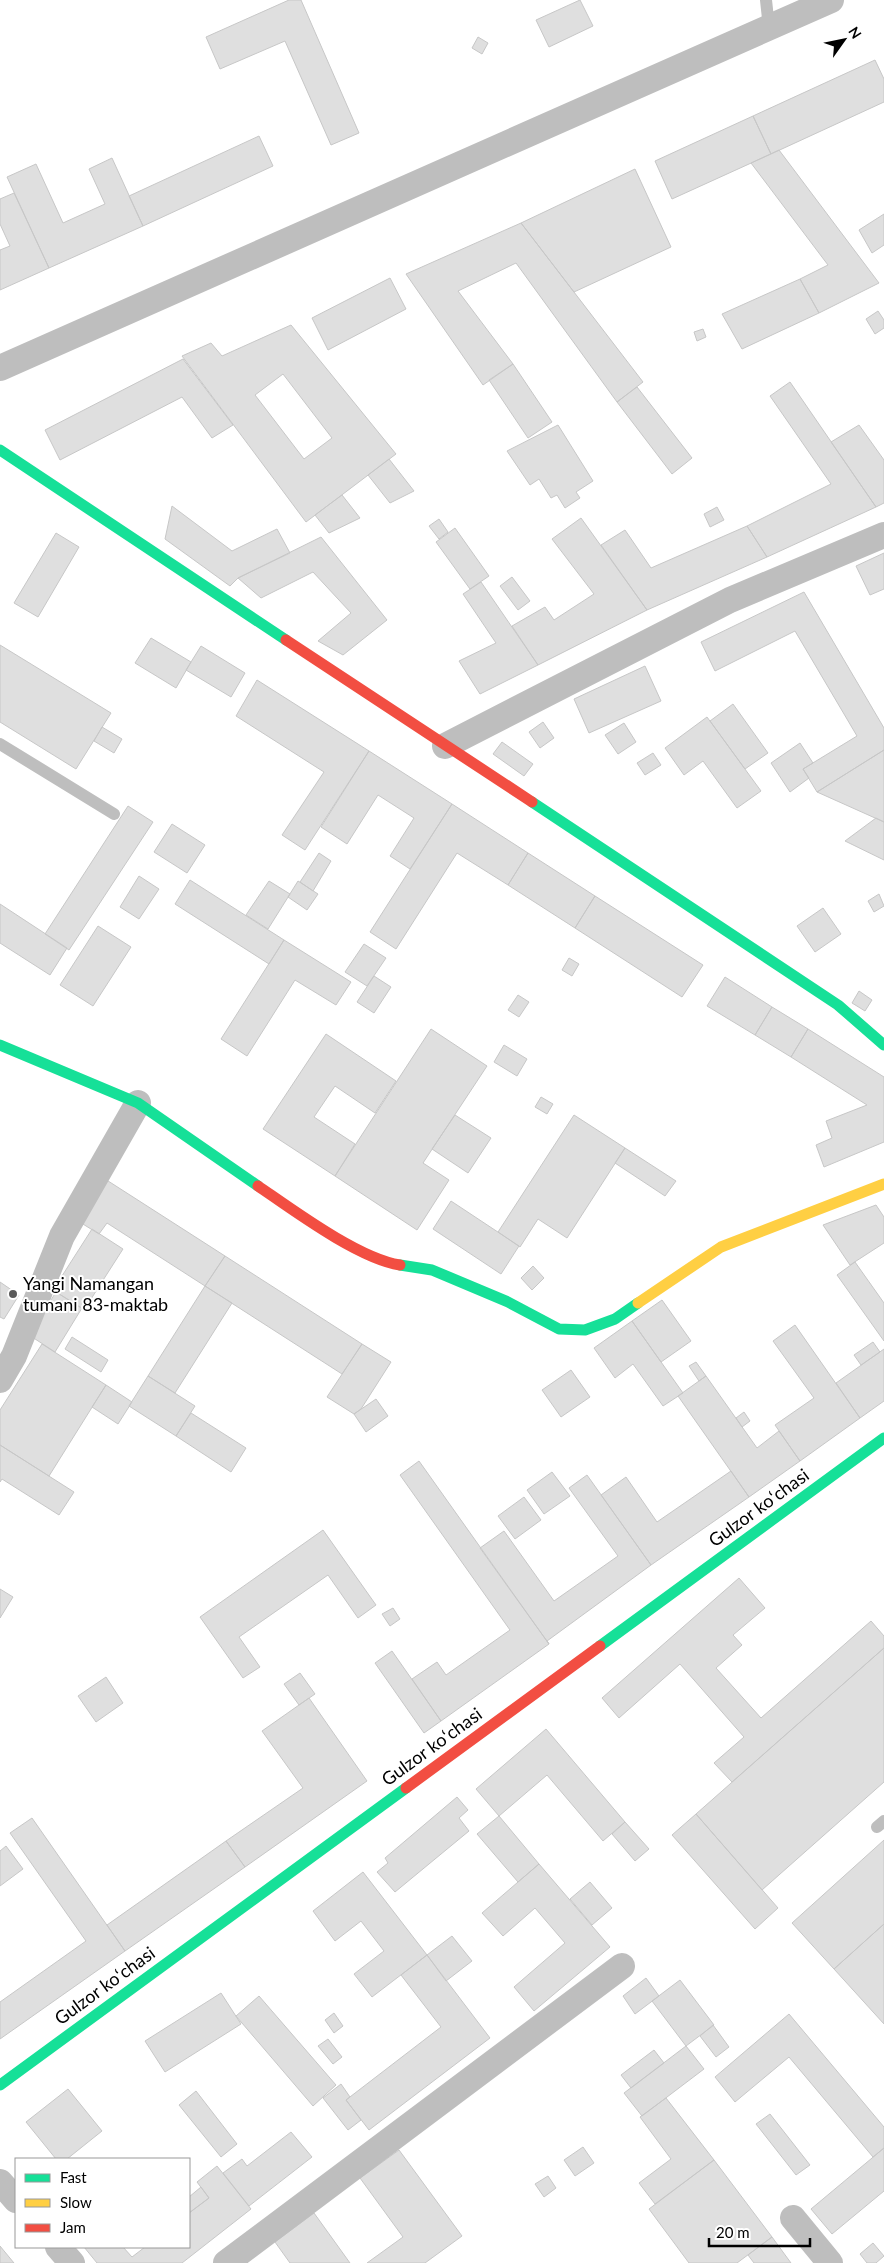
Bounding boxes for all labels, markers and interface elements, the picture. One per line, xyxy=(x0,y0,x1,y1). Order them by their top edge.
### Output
north arrow xyxy=(819,15,869,65)
text: N xyxy=(845,23,865,42)
place label: Yangi Namangan tumani 83-maktab xyxy=(23,1272,168,1315)
marker: Yangi Namangan tumani 83-maktab xyxy=(7,1288,19,1300)
street label: Gulzor koʻchasi xyxy=(704,1463,813,1551)
street label: Gulzor koʻchasi xyxy=(377,1702,486,1790)
street label: Gulzor koʻchasi xyxy=(50,1941,159,2029)
legend xyxy=(15,2158,190,2248)
text: Fast xyxy=(60,2168,87,2186)
text: Slow xyxy=(60,2193,92,2211)
scale bar xyxy=(709,2216,810,2248)
text: Jam xyxy=(60,2218,86,2236)
text: 20 m xyxy=(716,2223,750,2241)

